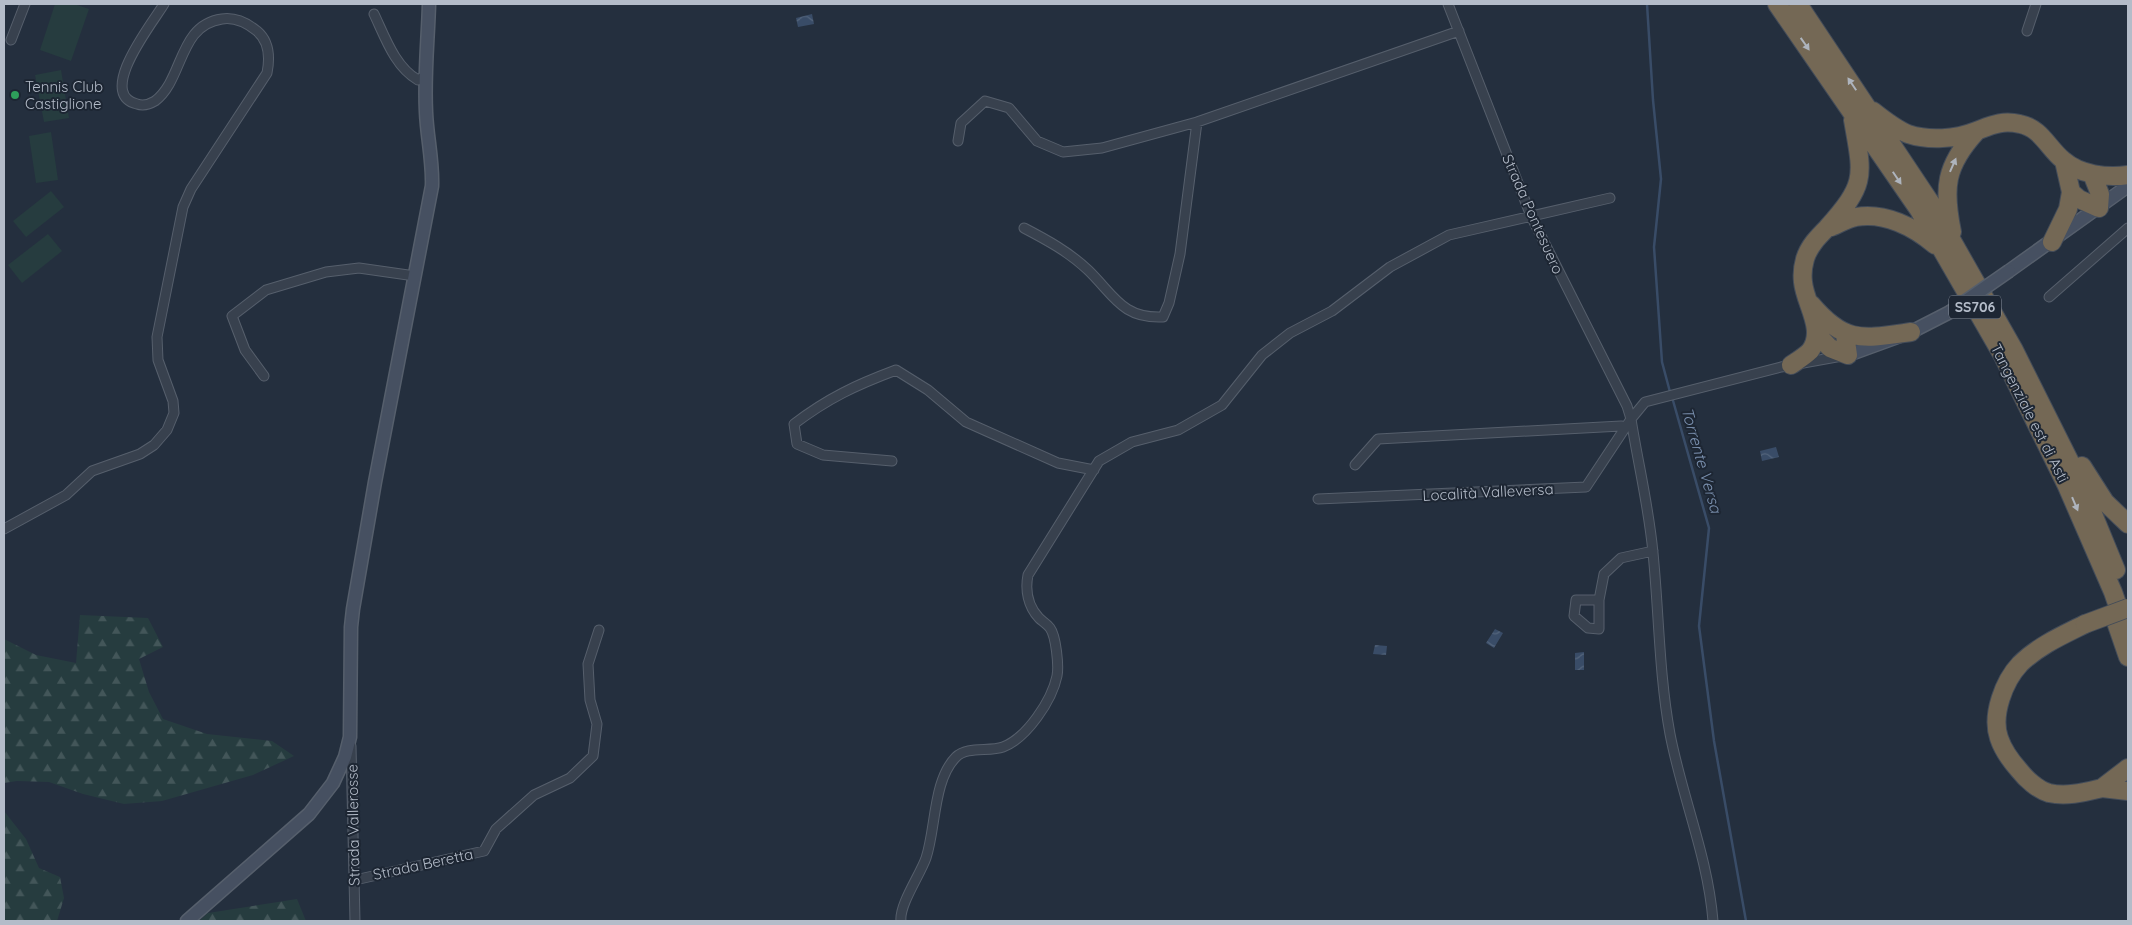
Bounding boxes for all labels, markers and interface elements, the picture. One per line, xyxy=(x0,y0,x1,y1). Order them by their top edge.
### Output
one-way arrow xyxy=(1800,37,1810,50)
place label: Tennis Club Castiglione xyxy=(25,77,103,113)
one-way arrow xyxy=(1847,78,1856,91)
marker: Tennis Club Castiglione xyxy=(9,89,21,101)
street label: Strada Pontesuero xyxy=(1498,151,1568,277)
one-way arrow xyxy=(1949,158,1957,172)
one-way arrow xyxy=(1892,171,1902,184)
road number: SS706 xyxy=(1949,296,2001,318)
street label: Tangenziale est di Asti xyxy=(1987,341,2073,485)
water label: Torrente Versa xyxy=(1677,405,1727,517)
street label: Località Valleversa xyxy=(1422,479,1554,505)
one-way arrow xyxy=(2071,497,2079,511)
street label: Strada Vallerosse xyxy=(342,764,364,886)
street label: Strada Beretta xyxy=(371,844,475,884)

